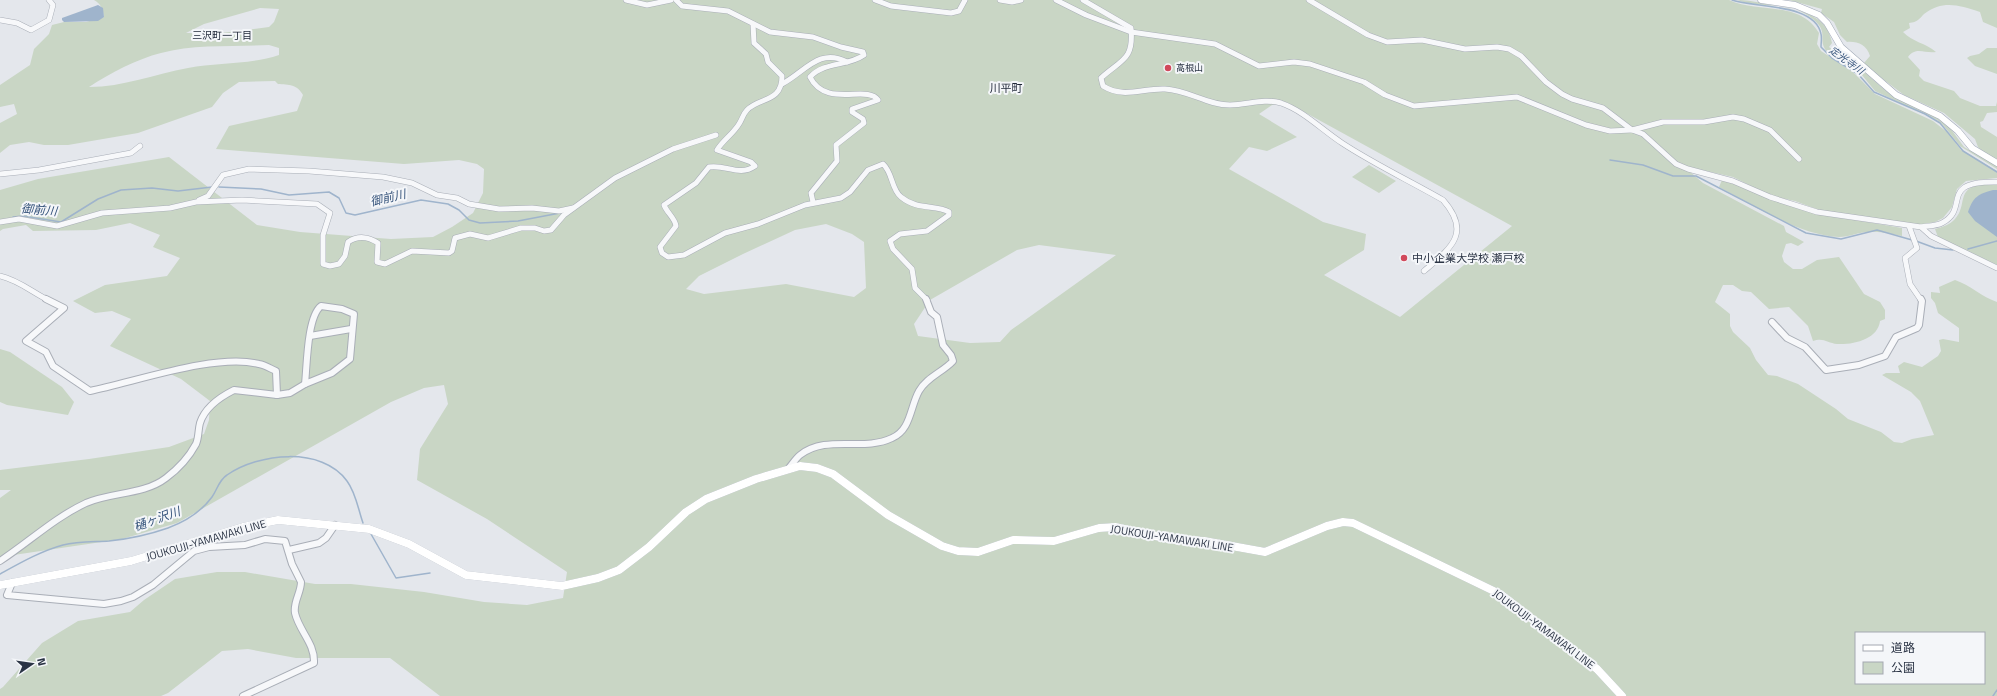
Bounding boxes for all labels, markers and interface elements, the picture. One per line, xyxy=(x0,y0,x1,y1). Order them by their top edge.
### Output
district label: 三沢町一丁目 xyxy=(192,28,252,43)
water label: 定光寺川 xyxy=(1826,43,1868,79)
place label: 高根山 xyxy=(1176,61,1203,74)
marker: 高根山 xyxy=(1163,63,1173,73)
district label: 川平町 xyxy=(990,80,1023,96)
water label: 御前川 xyxy=(368,184,410,211)
water label: 御前川 xyxy=(20,198,60,221)
place label: 中小企業大学校 瀬戸校 xyxy=(1412,250,1524,266)
marker: 中小企業大学校 瀬戸校 xyxy=(1399,253,1409,263)
water label: 樋ヶ沢川 xyxy=(131,501,185,536)
street label: JOUKOUJI-YAMAWAKI LINE xyxy=(144,515,268,565)
street label: JOUKOUJI-YAMAWAKI LINE xyxy=(1109,520,1235,556)
street label: JOUKOUJI-YAMAWAKI LINE xyxy=(1490,585,1598,673)
legend xyxy=(1855,632,1985,684)
text: 道路 xyxy=(1891,638,1915,657)
north arrow xyxy=(12,644,52,684)
text: N xyxy=(33,656,50,667)
text: 公園 xyxy=(1891,658,1915,677)

